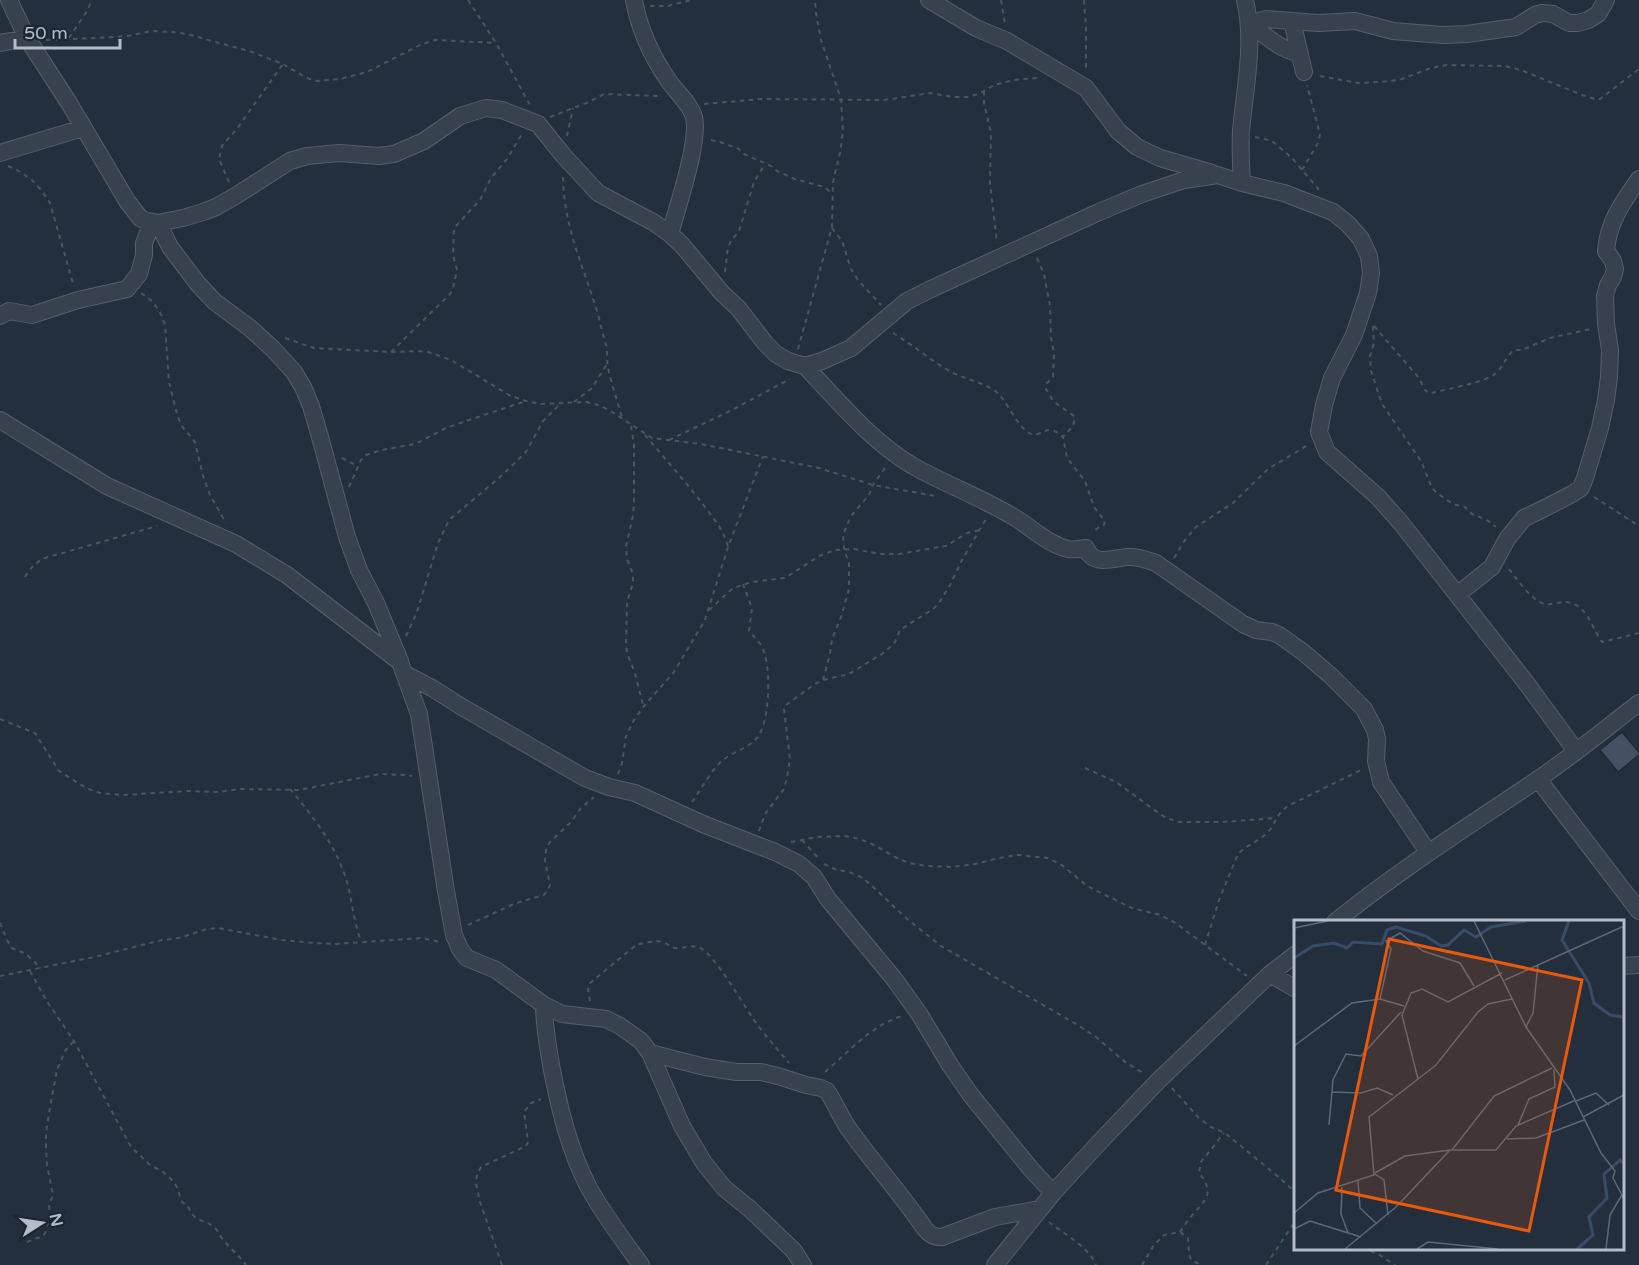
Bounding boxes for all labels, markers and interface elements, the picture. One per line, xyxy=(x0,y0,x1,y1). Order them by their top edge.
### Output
scale bar xyxy=(15,12,120,50)
text: 50 m xyxy=(24,22,68,44)
inset map xyxy=(1294,920,1624,1250)
north arrow xyxy=(12,1193,72,1253)
text: N xyxy=(45,1212,67,1228)

